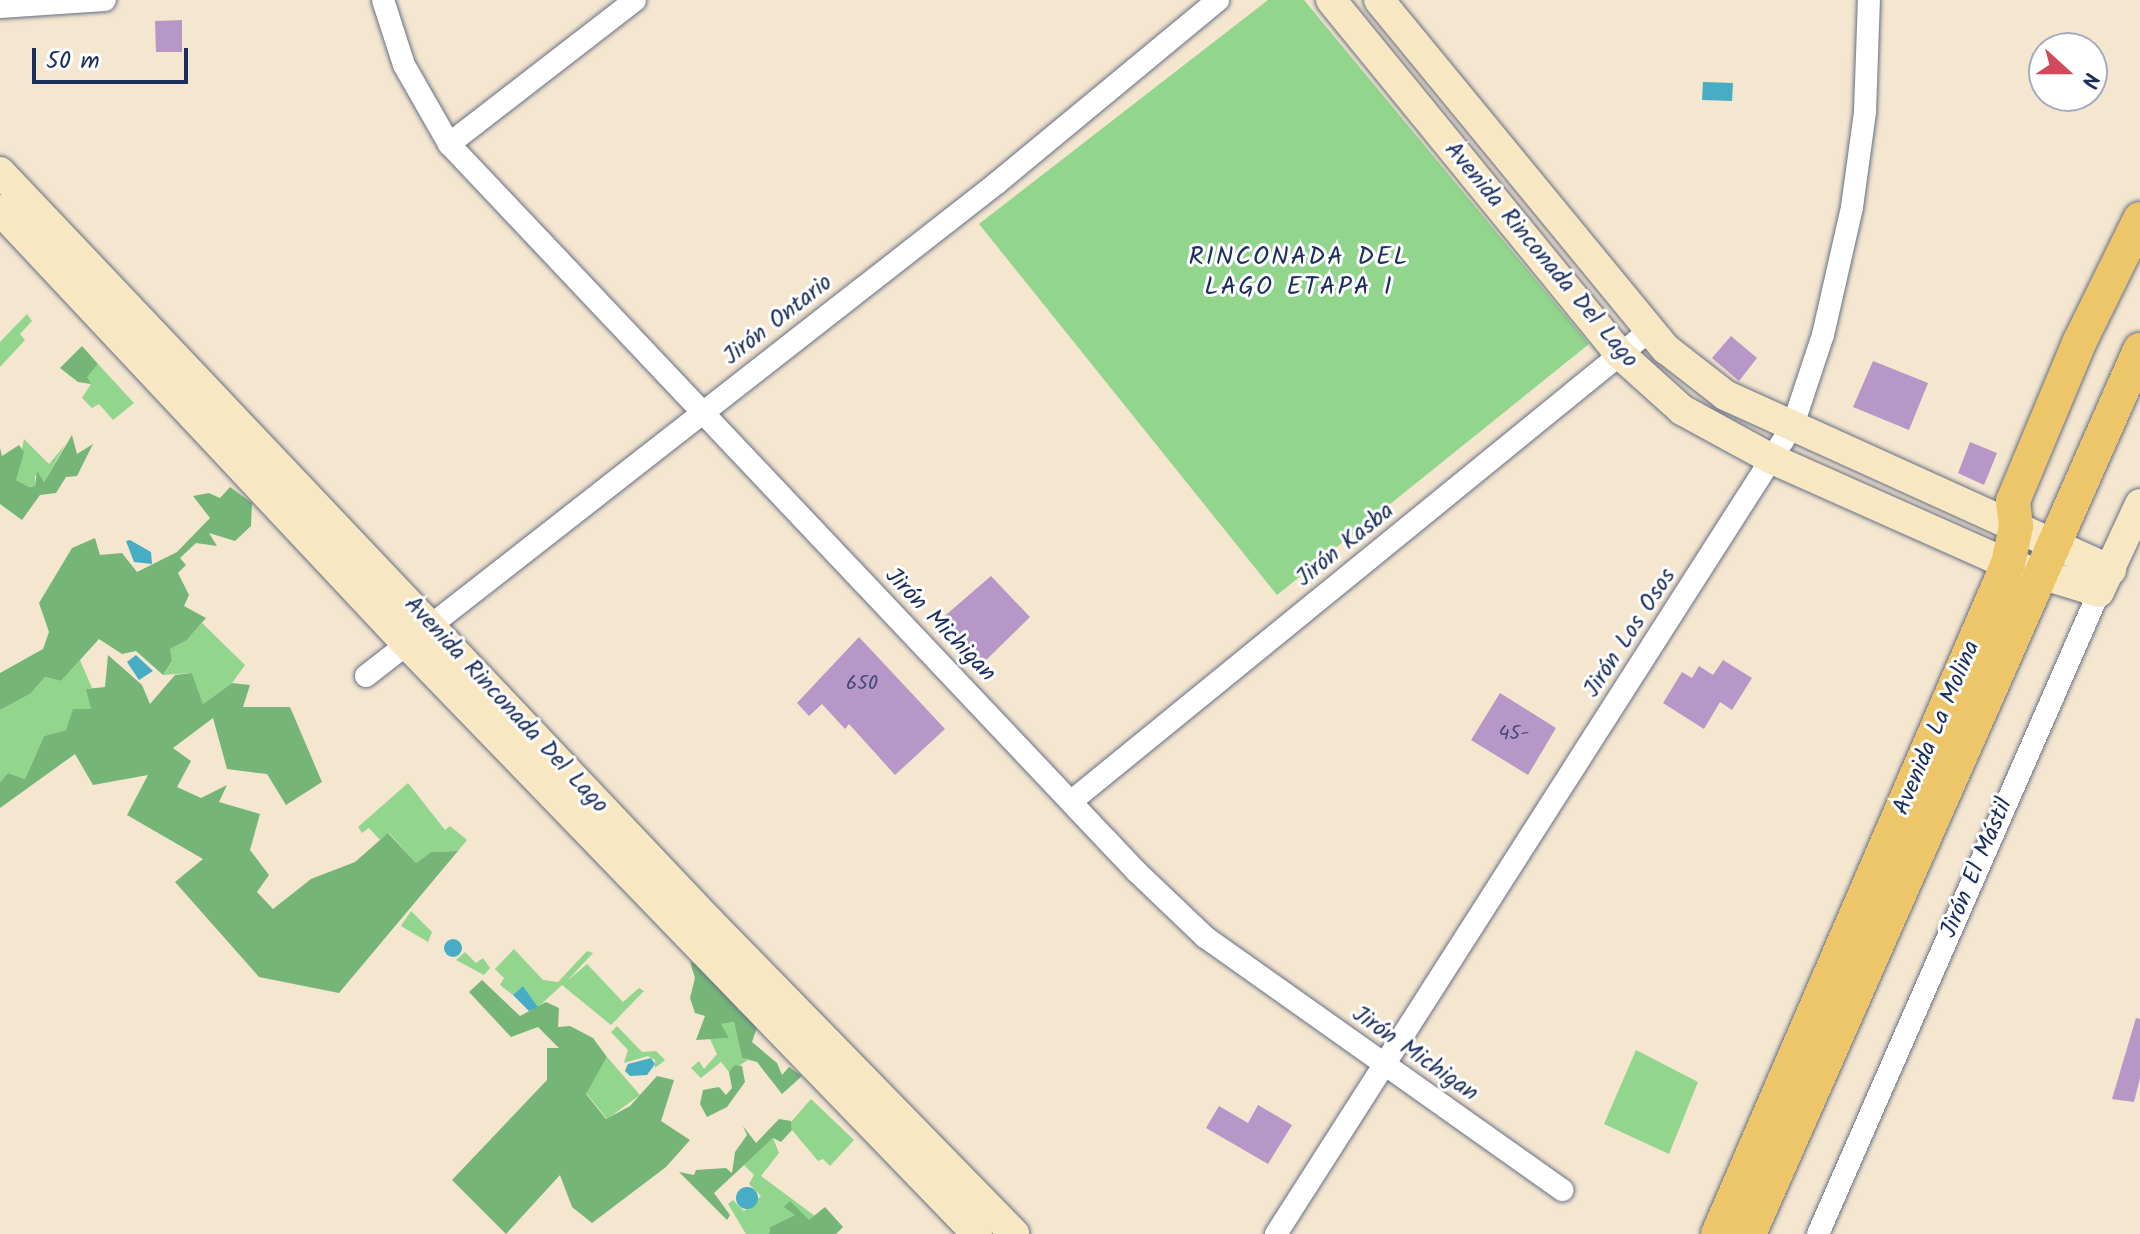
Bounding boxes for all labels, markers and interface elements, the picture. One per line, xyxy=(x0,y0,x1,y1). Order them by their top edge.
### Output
scale bar xyxy=(36,32,192,82)
north arrow xyxy=(2028,32,2108,112)
text: 50 m xyxy=(46,42,100,81)
text: N xyxy=(2070,67,2108,93)
street label: Avenida Rinconada Del Lago xyxy=(1438,136,1644,374)
district label: RINCONADA DEL LAGO ETAPA I xyxy=(1189,242,1409,304)
street label: Jirón Ontario xyxy=(718,268,838,372)
street label: Jirón Kasba xyxy=(1290,497,1400,593)
street label: Jirón Michigan xyxy=(878,562,1002,688)
street label: Jirón Los Osos xyxy=(1578,563,1682,703)
street label: Avenida Rinconada Del Lago xyxy=(398,590,614,820)
street label: Avenida La Molina xyxy=(1887,637,1987,819)
house number: 650 xyxy=(846,672,878,696)
house number: 45- xyxy=(1499,722,1529,746)
street label: Jirón El Mástil xyxy=(1935,794,2019,942)
street label: Jirón Michigan xyxy=(1346,1000,1484,1108)

